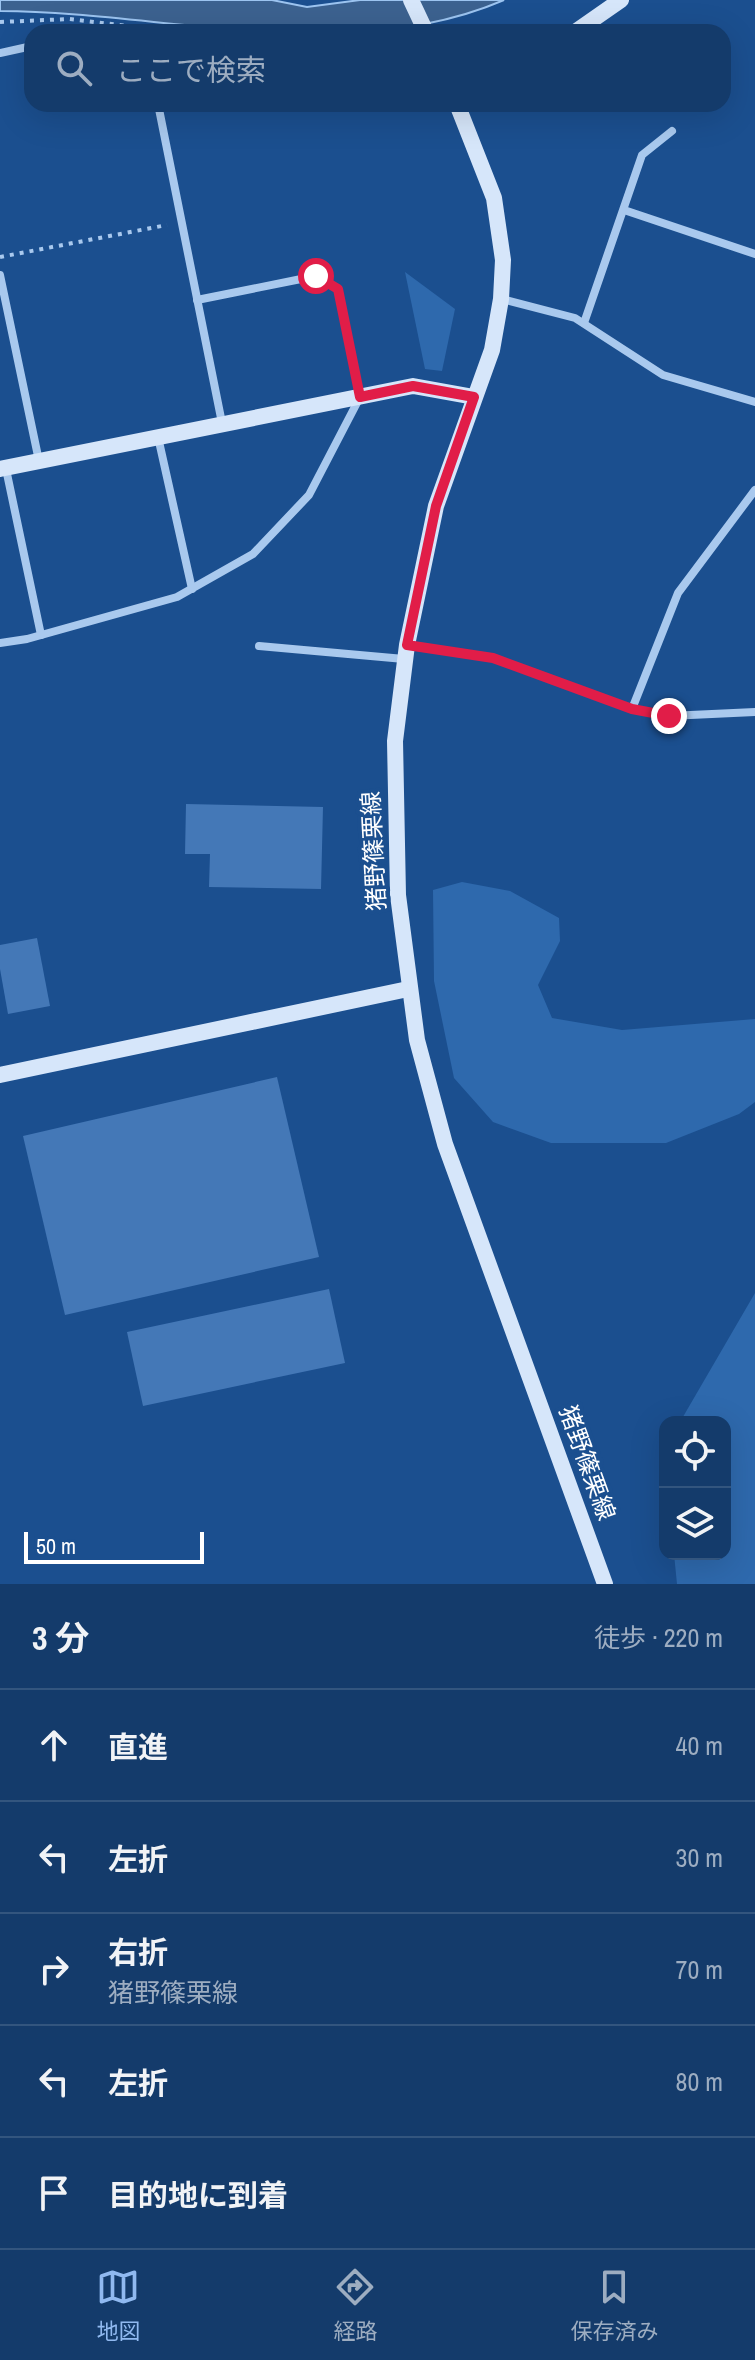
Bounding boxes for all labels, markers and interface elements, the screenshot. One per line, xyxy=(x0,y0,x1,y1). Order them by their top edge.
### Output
search box xyxy=(24,24,731,112)
icon: search xyxy=(52,46,96,90)
text: ここで検索 xyxy=(116,50,266,90)
route start xyxy=(298,258,334,294)
route end xyxy=(651,698,687,734)
street label: 猪野篠栗線 xyxy=(354,790,392,912)
street label: 猪野篠栗線 xyxy=(552,1401,623,1525)
map controls xyxy=(659,1416,731,1560)
button: locate xyxy=(659,1416,731,1488)
button: layers xyxy=(659,1488,731,1560)
scale bar xyxy=(24,1528,204,1564)
text: 50 m xyxy=(36,1531,76,1561)
text: 3 分 xyxy=(32,1615,89,1661)
text: 徒歩 · 220 m xyxy=(594,1620,723,1655)
icon: ahead xyxy=(32,1723,76,1767)
text: 直進 xyxy=(108,1727,168,1767)
text: 40 m xyxy=(676,1728,723,1763)
icon: left xyxy=(32,1835,76,1879)
text: 左折 xyxy=(108,1839,168,1879)
text: 30 m xyxy=(676,1840,723,1875)
text: 右折 xyxy=(108,1932,168,1972)
icon: right xyxy=(32,1947,76,1991)
text: 70 m xyxy=(676,1952,723,1987)
text: 猪野篠栗線 xyxy=(108,1975,238,2010)
icon: left xyxy=(32,2059,76,2103)
text: 左折 xyxy=(108,2063,168,2103)
text: 80 m xyxy=(676,2064,723,2099)
icon: arrive xyxy=(32,2171,76,2215)
text: 目的地に到着 xyxy=(108,2175,288,2215)
tab: 地図 xyxy=(96,2265,141,2346)
tab: 経路 xyxy=(333,2265,378,2346)
tab: 保存済み xyxy=(570,2265,659,2346)

